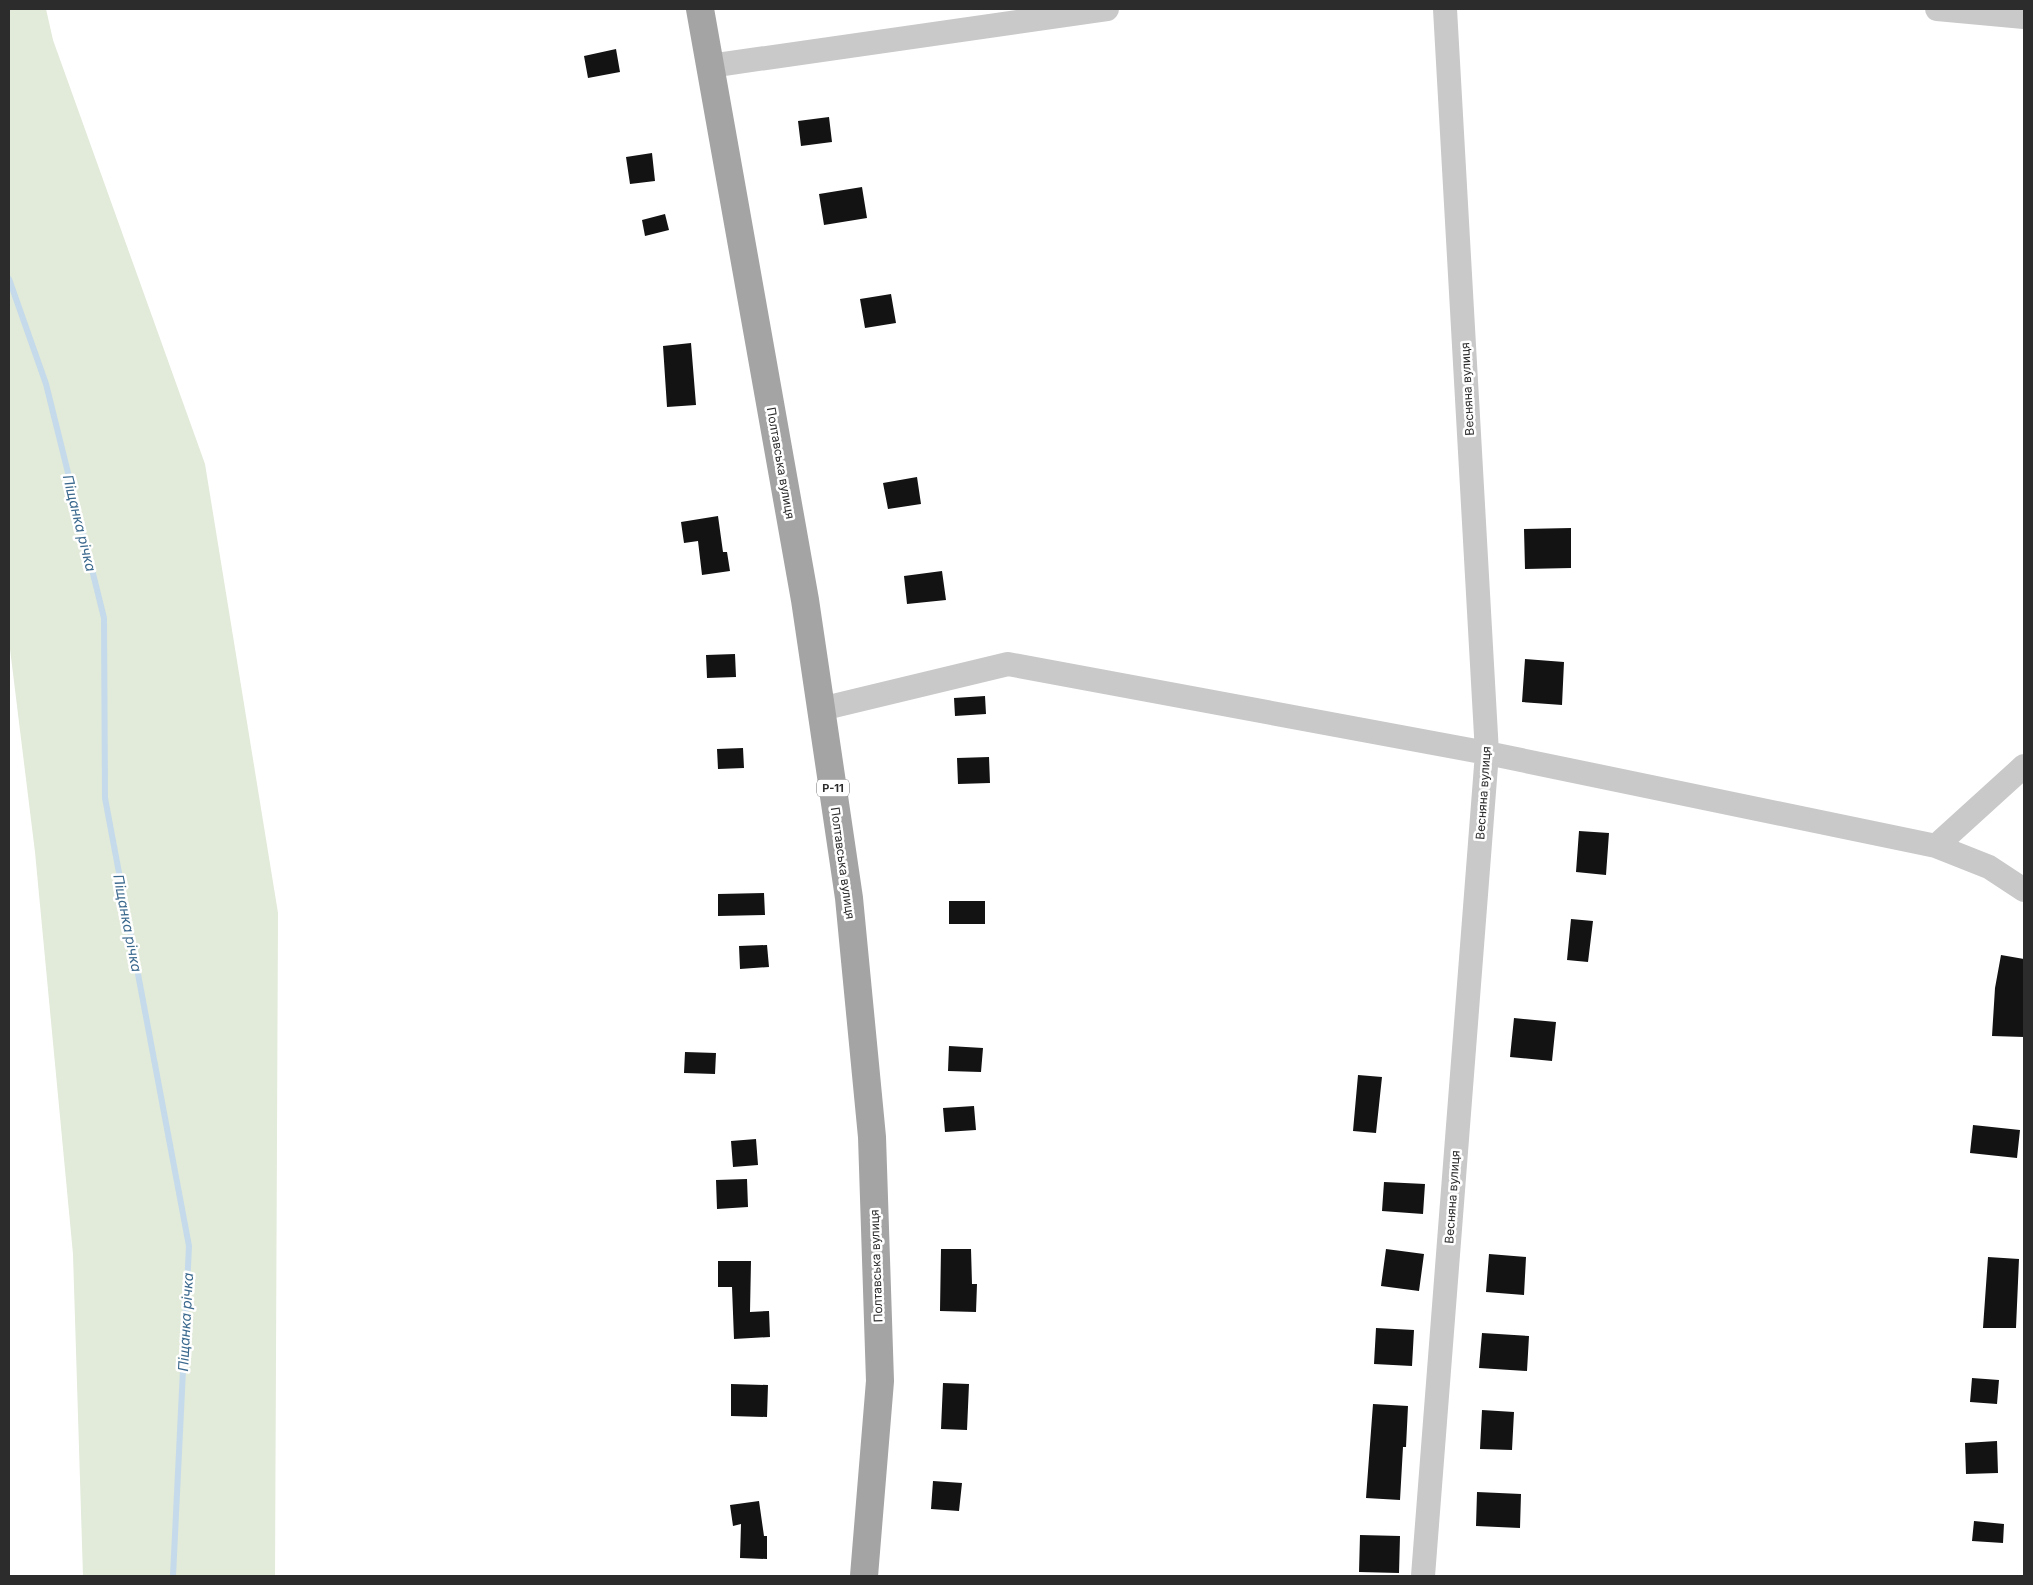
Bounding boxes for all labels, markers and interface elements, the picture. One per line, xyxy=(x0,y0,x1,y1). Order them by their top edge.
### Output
street label: Весняна вулиця xyxy=(1457,342,1477,436)
street label: Полтавська вулиця xyxy=(764,406,798,520)
water label: Піщанка річка xyxy=(60,473,100,573)
street label: Весняна вулиця xyxy=(1472,746,1494,840)
road number: Р-11 xyxy=(817,780,849,796)
street label: Полтавська вулиця xyxy=(828,806,858,920)
water label: Піщанка річка xyxy=(110,873,146,974)
street label: Весняна вулиця xyxy=(1441,1150,1463,1244)
street label: Полтавська вулиця xyxy=(867,1209,885,1323)
water label: Піщанка річка xyxy=(174,1272,196,1372)

